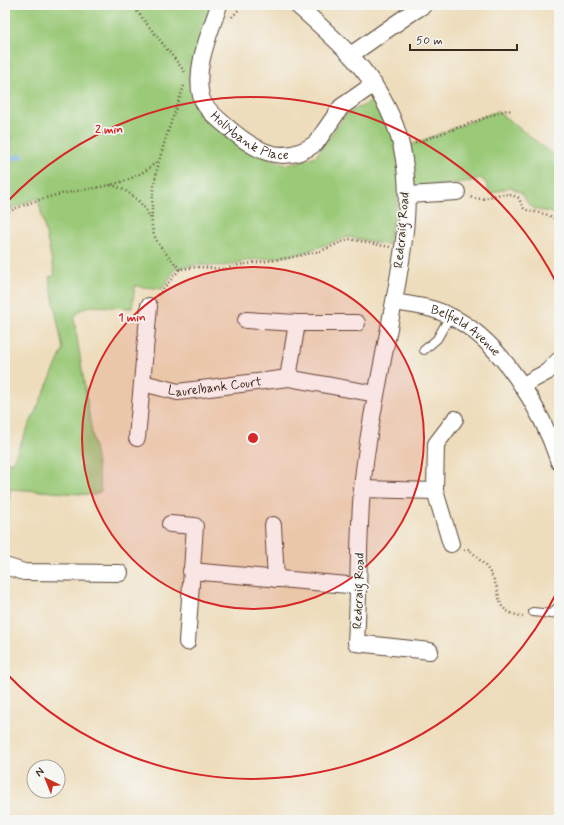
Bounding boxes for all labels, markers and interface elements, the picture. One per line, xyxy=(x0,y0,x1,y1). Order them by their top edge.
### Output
scale bar xyxy=(410,26,517,52)
text: 50 m xyxy=(416,33,443,49)
street label: Hollybank Place xyxy=(207,108,289,164)
text: 2 min xyxy=(95,122,123,138)
street label: Redcraig Road xyxy=(390,191,416,269)
street label: Belfield Avenue xyxy=(429,301,505,360)
text: 1 min xyxy=(118,310,146,326)
street label: Laurelbank Court xyxy=(166,373,263,401)
centre of rings xyxy=(246,431,260,445)
street label: Redcraig Road xyxy=(349,552,371,630)
north arrow xyxy=(26,759,66,799)
text: N xyxy=(32,765,47,780)

